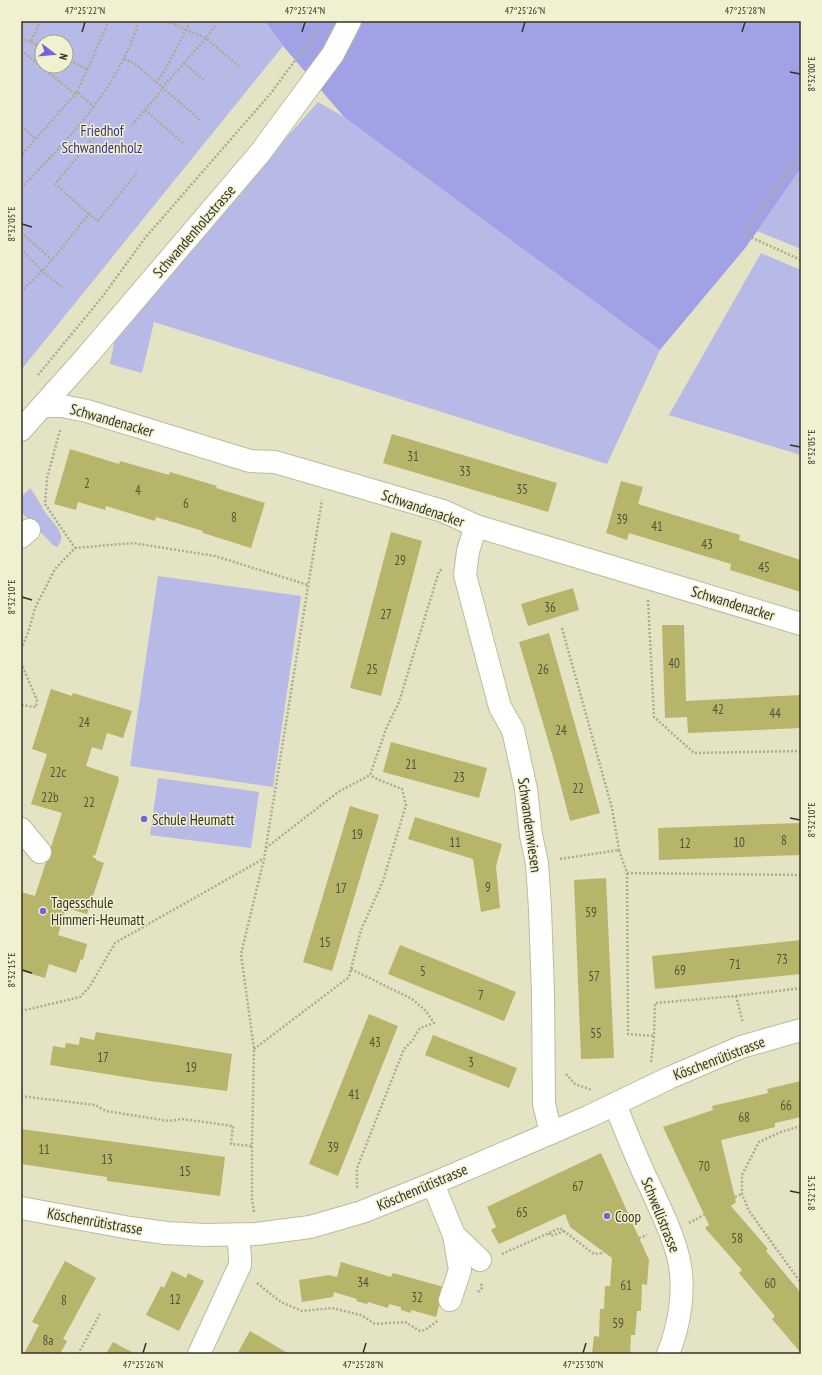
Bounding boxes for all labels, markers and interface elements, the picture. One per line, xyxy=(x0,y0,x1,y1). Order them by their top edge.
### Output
text: 47°25'22"N xyxy=(65,4,105,17)
text: 47°25'24"N xyxy=(285,4,325,17)
text: 47°25'26"N xyxy=(505,4,545,17)
text: 47°25'28"N xyxy=(725,4,765,17)
north arrow xyxy=(34,34,74,74)
text: N xyxy=(56,52,71,62)
text: 8°32'00"E xyxy=(805,57,818,91)
park label: Friedhof Schwandenholz xyxy=(61,121,143,157)
street label: Schwandenholzstrasse xyxy=(149,181,239,281)
text: 8°32'05"E xyxy=(5,207,18,241)
street label: Schwandenacker xyxy=(68,399,157,441)
text: 8°32'05"E xyxy=(805,430,818,464)
house number: 31 xyxy=(407,448,419,465)
house number: 33 xyxy=(459,463,471,480)
house number: 2 xyxy=(84,475,90,492)
house number: 35 xyxy=(516,481,528,498)
house number: 4 xyxy=(135,482,141,499)
street label: Schwandenacker xyxy=(379,485,468,531)
house number: 6 xyxy=(183,495,189,512)
house number: 8 xyxy=(231,509,237,526)
house number: 39 xyxy=(616,511,628,528)
house number: 41 xyxy=(651,518,663,535)
house number: 43 xyxy=(701,536,713,553)
house number: 29 xyxy=(394,552,406,569)
house number: 45 xyxy=(758,559,770,576)
text: 8°32'10"E xyxy=(5,580,18,614)
street label: Schwandenacker xyxy=(689,581,778,625)
house number: 36 xyxy=(544,599,556,616)
house number: 27 xyxy=(380,606,392,623)
house number: 40 xyxy=(668,655,680,672)
house number: 25 xyxy=(366,661,378,678)
house number: 26 xyxy=(537,661,549,678)
house number: 42 xyxy=(712,701,724,718)
house number: 44 xyxy=(769,705,781,722)
house number: 24 xyxy=(78,714,90,731)
house number: 24 xyxy=(555,722,567,739)
house number: 21 xyxy=(405,756,417,773)
house number: 22c xyxy=(50,764,67,781)
house number: 23 xyxy=(453,769,465,786)
street label: Schwandenwiesen xyxy=(514,777,546,873)
house number: 22 xyxy=(572,780,584,797)
house number: 22b xyxy=(41,789,59,806)
house number: 22 xyxy=(83,794,95,811)
text: 8°32'10"E xyxy=(805,803,818,837)
place label: Schule Heumatt xyxy=(152,810,235,829)
marker: Schule Heumatt xyxy=(139,814,149,824)
house number: 19 xyxy=(351,826,363,843)
house number: 8 xyxy=(781,832,787,849)
house number: 11 xyxy=(449,834,461,851)
house number: 10 xyxy=(733,834,745,851)
house number: 12 xyxy=(679,835,691,852)
house number: 9 xyxy=(485,879,491,896)
house number: 17 xyxy=(335,880,347,897)
place label: Tagesschule Himmeri-Heumatt xyxy=(51,893,145,929)
house number: 59 xyxy=(585,904,597,921)
marker: Tagesschule Himmeri-Heumatt xyxy=(38,906,48,916)
house number: 15 xyxy=(319,934,331,951)
house number: 73 xyxy=(776,951,788,968)
text: 8°32'15"E xyxy=(5,953,18,987)
house number: 71 xyxy=(729,956,741,973)
house number: 69 xyxy=(674,962,686,979)
house number: 5 xyxy=(420,963,426,980)
house number: 57 xyxy=(588,968,600,985)
house number: 7 xyxy=(478,987,484,1004)
house number: 55 xyxy=(590,1025,602,1042)
street label: Köschenrütistrasse xyxy=(670,1032,768,1084)
house number: 43 xyxy=(369,1034,381,1051)
house number: 17 xyxy=(97,1049,109,1066)
house number: 3 xyxy=(468,1054,474,1071)
house number: 19 xyxy=(185,1059,197,1076)
house number: 41 xyxy=(348,1086,360,1103)
house number: 66 xyxy=(780,1097,792,1114)
house number: 68 xyxy=(738,1109,750,1126)
house number: 39 xyxy=(327,1139,339,1156)
house number: 11 xyxy=(38,1141,50,1158)
house number: 13 xyxy=(101,1151,113,1168)
house number: 70 xyxy=(698,1158,710,1175)
street label: Köschenrütistrasse xyxy=(374,1159,470,1215)
house number: 15 xyxy=(179,1163,191,1180)
street label: Schwellistrasse xyxy=(637,1175,685,1255)
text: 8°32'15"E xyxy=(805,1176,818,1210)
house number: 67 xyxy=(572,1178,584,1195)
street label: Köschenrütistrasse xyxy=(46,1203,144,1239)
house number: 65 xyxy=(516,1204,528,1221)
place label: Coop xyxy=(615,1207,641,1226)
marker: Coop xyxy=(602,1211,612,1221)
house number: 58 xyxy=(731,1230,743,1247)
house number: 34 xyxy=(357,1274,369,1291)
house number: 60 xyxy=(764,1275,776,1292)
house number: 61 xyxy=(620,1277,632,1294)
house number: 32 xyxy=(411,1289,423,1306)
house number: 12 xyxy=(169,1291,181,1308)
house number: 8 xyxy=(61,1292,67,1309)
house number: 59 xyxy=(612,1315,624,1332)
house number: 8a xyxy=(42,1332,54,1349)
text: 47°25'26"N xyxy=(123,1358,163,1371)
text: 47°25'28"N xyxy=(343,1358,383,1371)
text: 47°25'30"N xyxy=(563,1358,603,1371)

